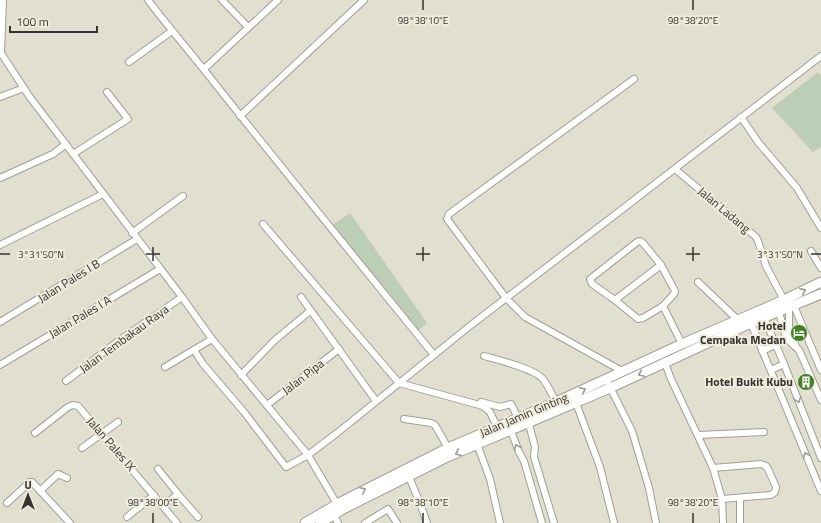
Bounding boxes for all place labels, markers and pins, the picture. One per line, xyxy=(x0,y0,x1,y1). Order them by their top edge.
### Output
place label: Hotel Cempaka Medan xyxy=(700,316,786,349)
hotel icon: Hotel Cempaka Medan xyxy=(789,323,809,343)
place label: Hotel Bukit Kubu xyxy=(705,372,793,391)
building icon: Hotel Bukit Kubu xyxy=(796,372,816,392)

